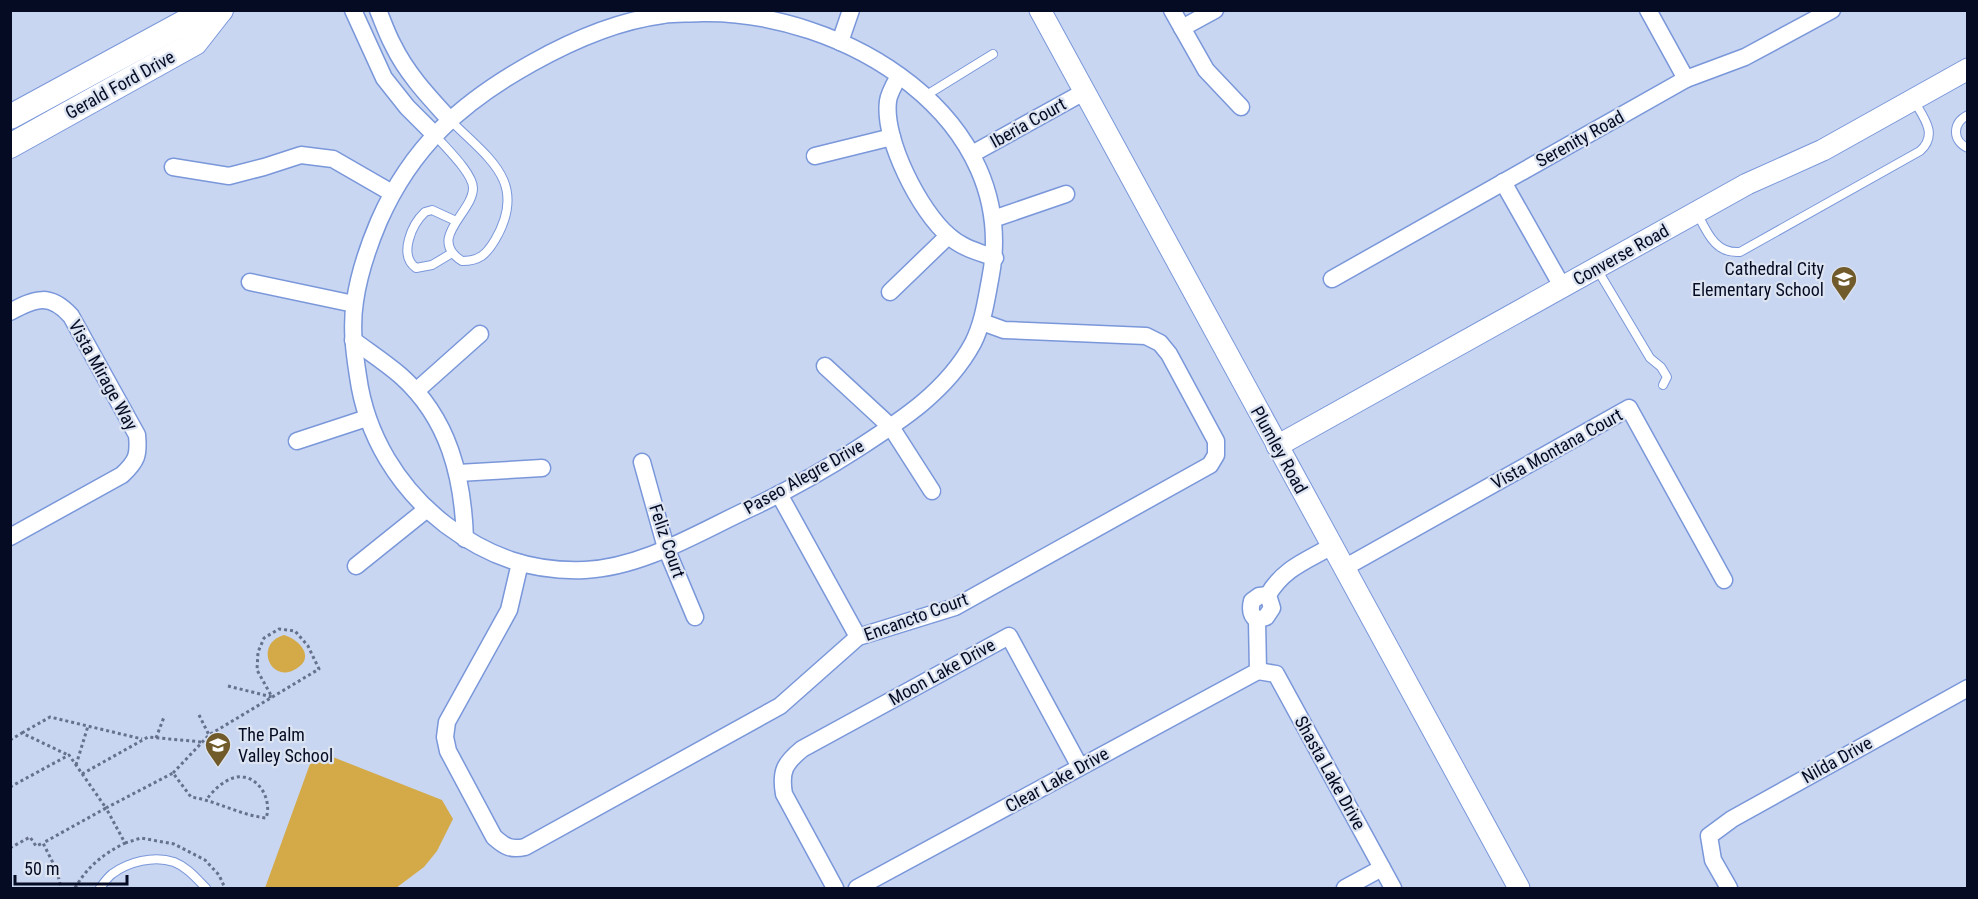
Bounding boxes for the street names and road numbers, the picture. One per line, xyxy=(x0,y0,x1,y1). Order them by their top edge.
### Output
street label: Gerald Ford Drive xyxy=(61,46,178,123)
street label: Iberia Court xyxy=(986,93,1069,152)
street label: Serenity Road xyxy=(1532,106,1627,171)
street label: Converse Road xyxy=(1569,220,1672,290)
street label: Vista Mirage Way xyxy=(64,316,143,434)
street label: Plumley Road xyxy=(1247,402,1312,497)
street label: Vista Montana Court xyxy=(1488,404,1626,493)
street label: Paseo Alegre Drive xyxy=(740,435,867,518)
street label: Feliz Court xyxy=(645,501,690,580)
street label: Encancto Court xyxy=(861,588,971,645)
street label: Moon Lake Drive xyxy=(885,634,999,709)
street label: Shasta Lake Drive xyxy=(1291,712,1370,833)
street label: Nilda Drive xyxy=(1798,732,1876,787)
street label: Clear Lake Drive xyxy=(1002,743,1112,817)

